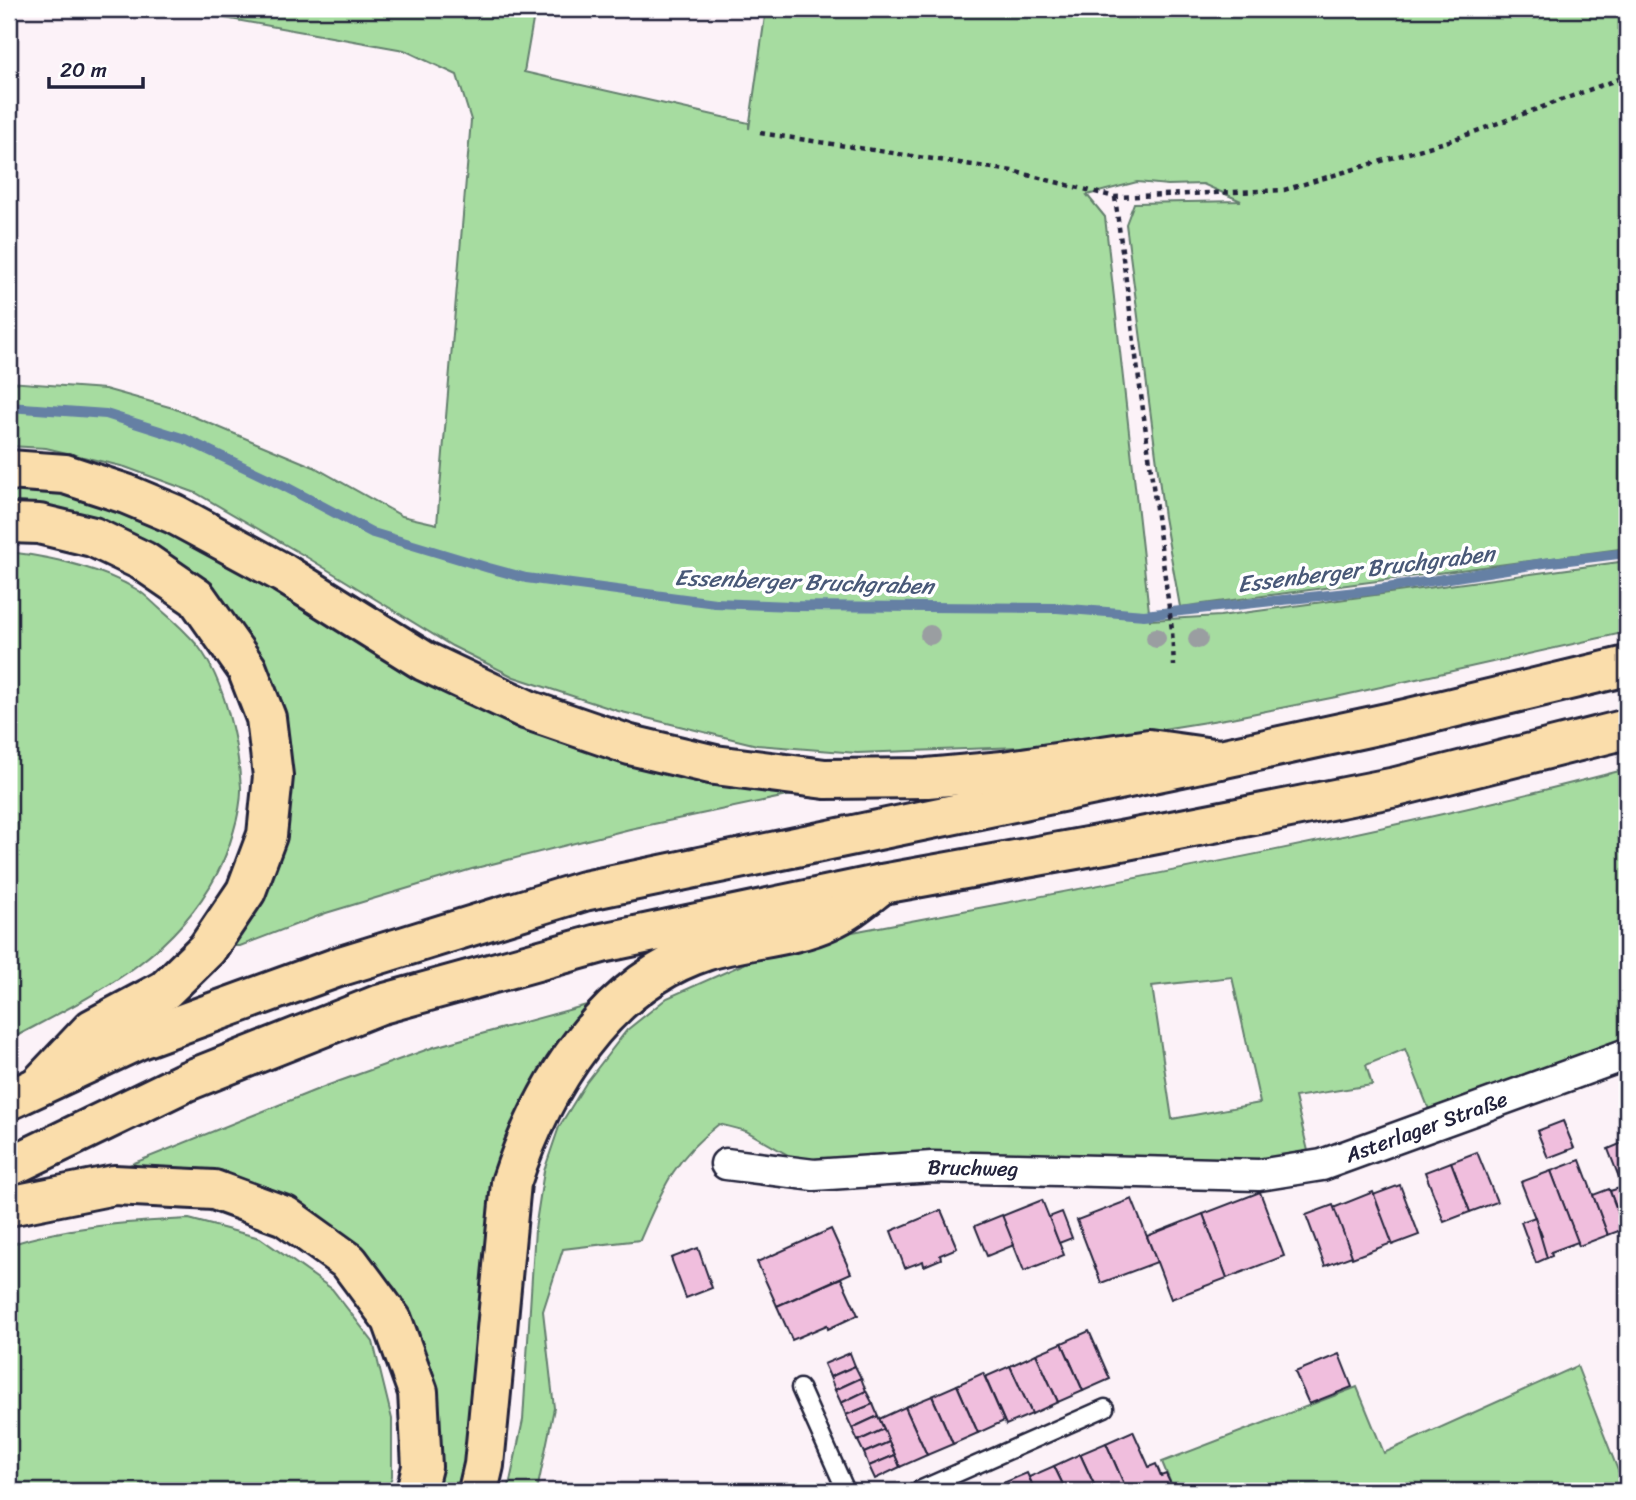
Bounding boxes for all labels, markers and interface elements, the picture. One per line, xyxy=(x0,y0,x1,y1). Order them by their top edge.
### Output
scale bar xyxy=(49,46,144,90)
text: 20 m xyxy=(60,51,107,89)
water label: Essenberger Bruchgraben xyxy=(1235,533,1499,605)
water label: Essenberger Bruchgraben xyxy=(674,557,937,607)
street label: Asterlager Straße xyxy=(1339,1080,1513,1174)
street label: Bruchweg xyxy=(927,1148,1019,1188)

